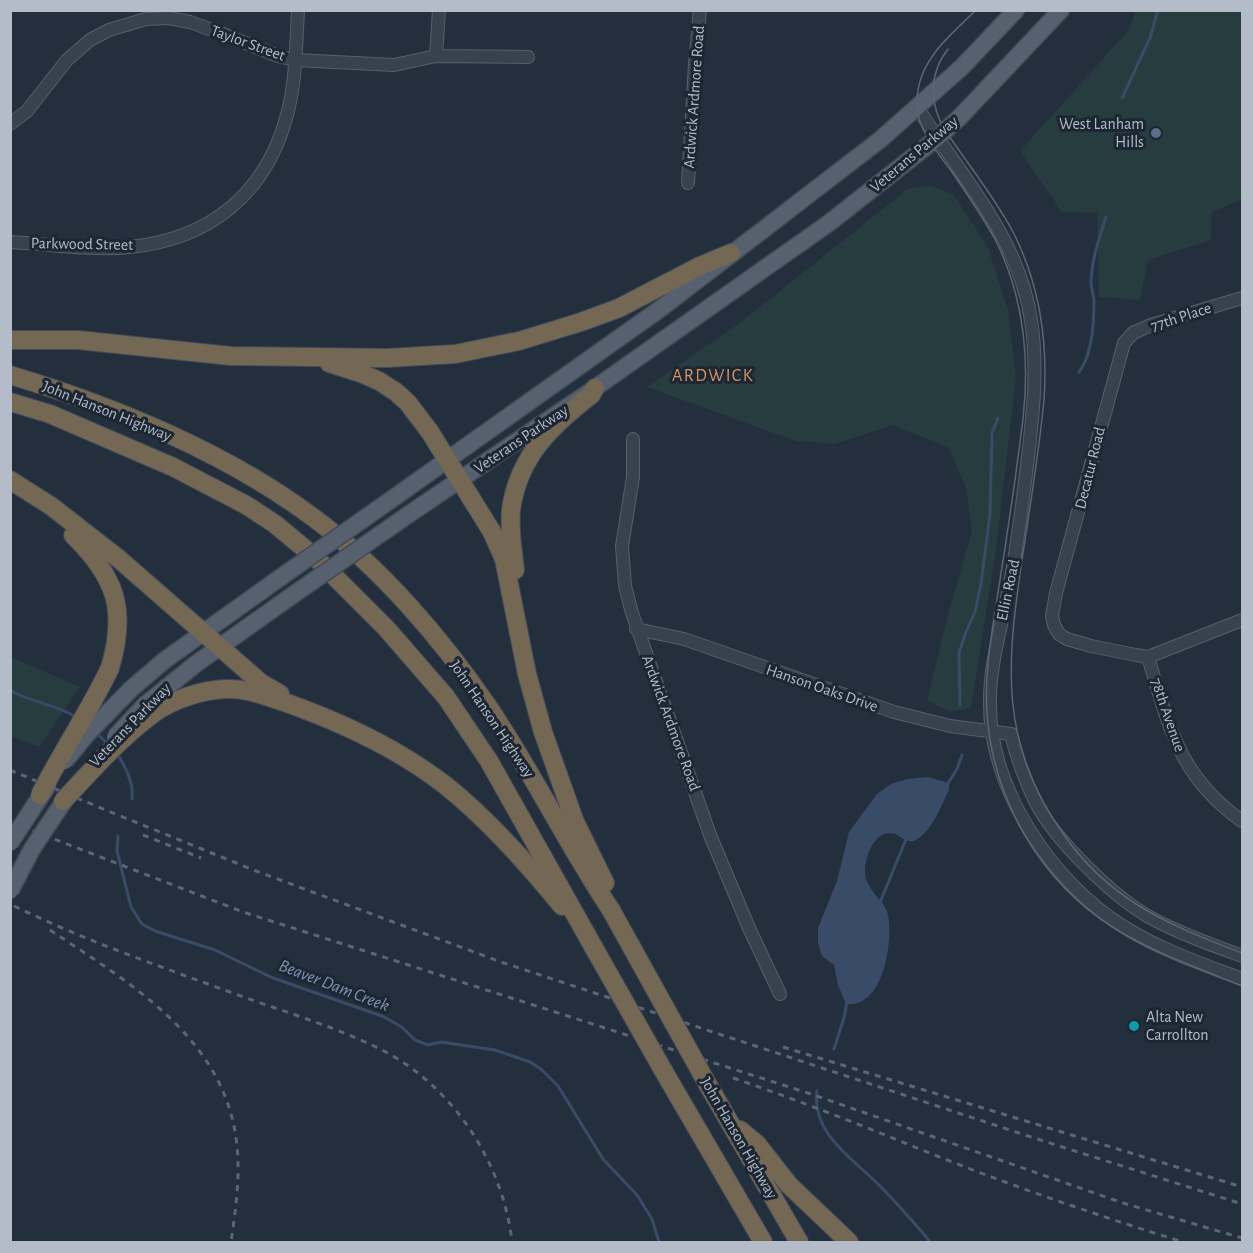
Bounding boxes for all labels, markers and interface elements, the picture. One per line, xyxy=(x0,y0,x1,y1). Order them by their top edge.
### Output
street label: Taylor Street xyxy=(208,22,287,65)
street label: Ardwick Ardmore Road xyxy=(681,25,707,169)
street label: Veterans Parkway xyxy=(867,113,962,196)
place label: West Lanham Hills xyxy=(1059,116,1144,150)
marker: West Lanham Hills xyxy=(1149,126,1163,140)
street label: Parkwood Street xyxy=(31,235,133,253)
street label: 77th Place xyxy=(1149,300,1213,334)
district label: ARDWICK xyxy=(672,367,754,385)
street label: John Hanson Highway xyxy=(40,378,174,445)
street label: Veterans Parkway xyxy=(471,402,571,477)
street label: Decatur Road xyxy=(1072,425,1108,511)
street label: Ellin Road xyxy=(994,558,1022,622)
street label: Ardwick Ardmore Road xyxy=(639,653,703,793)
street label: John Hanson Highway xyxy=(446,658,537,781)
street label: Hanson Oaks Drive xyxy=(764,661,880,715)
street label: 78th Avenue xyxy=(1148,676,1188,754)
street label: Veterans Parkway xyxy=(86,680,175,771)
water label: Beaver Dam Creek xyxy=(276,957,392,1015)
place label: Alta New Carrollton xyxy=(1146,1009,1208,1043)
marker: Alta New Carrollton xyxy=(1127,1019,1141,1033)
street label: John Hanson Highway xyxy=(697,1075,780,1202)

